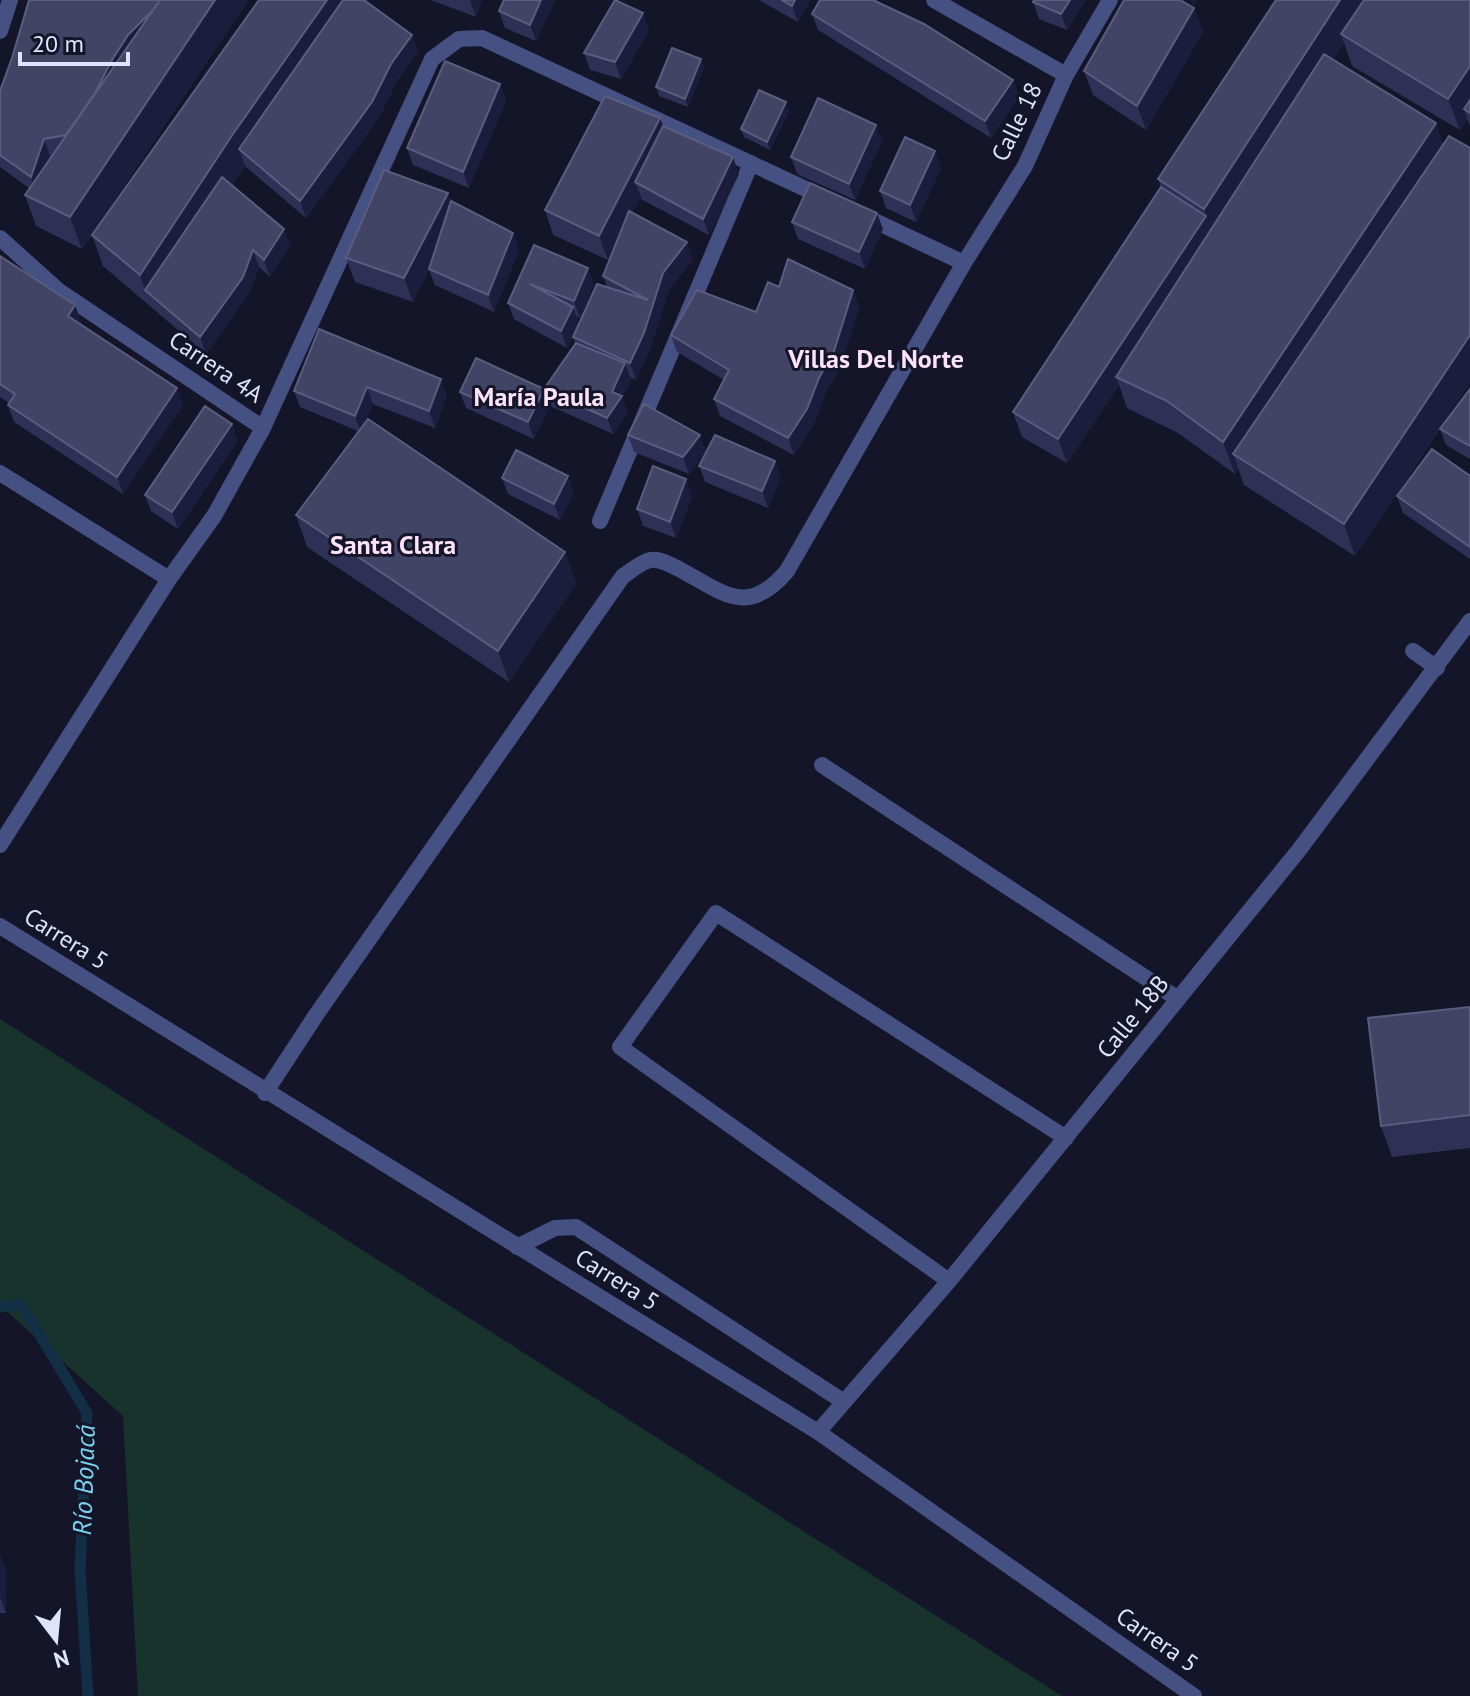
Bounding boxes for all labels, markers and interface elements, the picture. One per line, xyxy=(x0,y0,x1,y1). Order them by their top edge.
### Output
scale bar xyxy=(20,16,128,66)
text: 20 m xyxy=(32,28,84,59)
street label: Calle 18 xyxy=(984,77,1049,166)
street label: Carrera 4A xyxy=(163,324,269,409)
district label: Villas Del Norte xyxy=(787,342,964,375)
district label: María Paula xyxy=(474,380,604,413)
district label: Santa Clara xyxy=(330,528,456,561)
street label: Carrera 5 xyxy=(19,901,114,976)
street label: Calle 18B xyxy=(1090,969,1175,1065)
street label: Carrera 5 xyxy=(570,1242,665,1317)
water label: Río Bojacá xyxy=(65,1424,102,1536)
north arrow xyxy=(16,1600,96,1680)
street label: Carrera 5 xyxy=(1110,1600,1204,1679)
text: N xyxy=(51,1644,72,1675)

